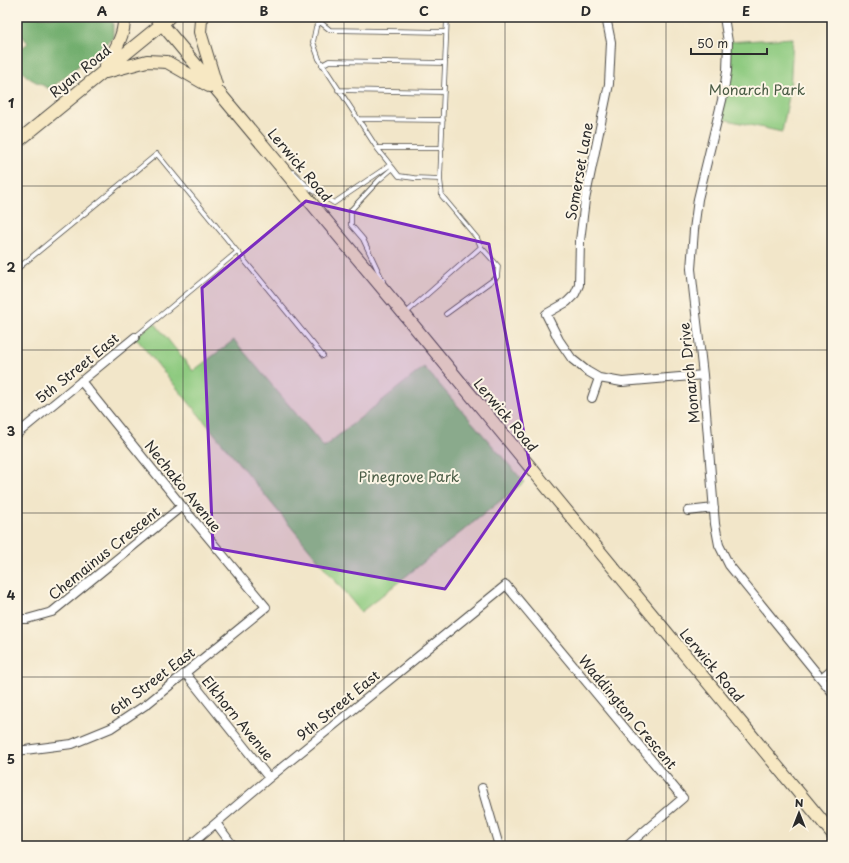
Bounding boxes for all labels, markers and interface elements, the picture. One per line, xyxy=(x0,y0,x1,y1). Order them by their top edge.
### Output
text: A xyxy=(97,1,107,20)
text: B xyxy=(260,1,269,20)
text: C xyxy=(419,1,429,20)
text: D xyxy=(581,1,591,20)
text: E xyxy=(742,1,750,20)
scale bar xyxy=(691,30,767,56)
text: 50 m xyxy=(697,34,728,52)
street label: Ryan Road xyxy=(45,40,115,102)
park label: Monarch Park xyxy=(709,79,806,100)
text: 1 xyxy=(8,93,14,112)
street label: Somerset Lane xyxy=(560,120,598,222)
street label: Lerwick Road xyxy=(263,124,337,206)
text: 2 xyxy=(6,257,16,276)
street label: Monarch Drive xyxy=(673,321,705,425)
street label: 5th Street East xyxy=(31,327,124,408)
street label: Lerwick Road xyxy=(469,374,543,456)
text: 3 xyxy=(7,421,16,440)
street label: Nechako Avenue xyxy=(139,436,227,537)
park label: Pinegrove Park xyxy=(359,466,460,487)
street label: Chemainus Crescent xyxy=(44,501,165,605)
text: 4 xyxy=(7,585,16,604)
street label: Lerwick Road xyxy=(675,624,749,706)
street label: 6th Street East xyxy=(105,642,200,720)
street label: Waddington Crescent xyxy=(574,650,682,774)
street label: 9th Street East xyxy=(292,665,384,745)
street label: Elkhorn Avenue xyxy=(197,671,279,765)
text: 5 xyxy=(7,749,15,768)
north arrow xyxy=(779,793,819,833)
text: N xyxy=(795,794,804,811)

